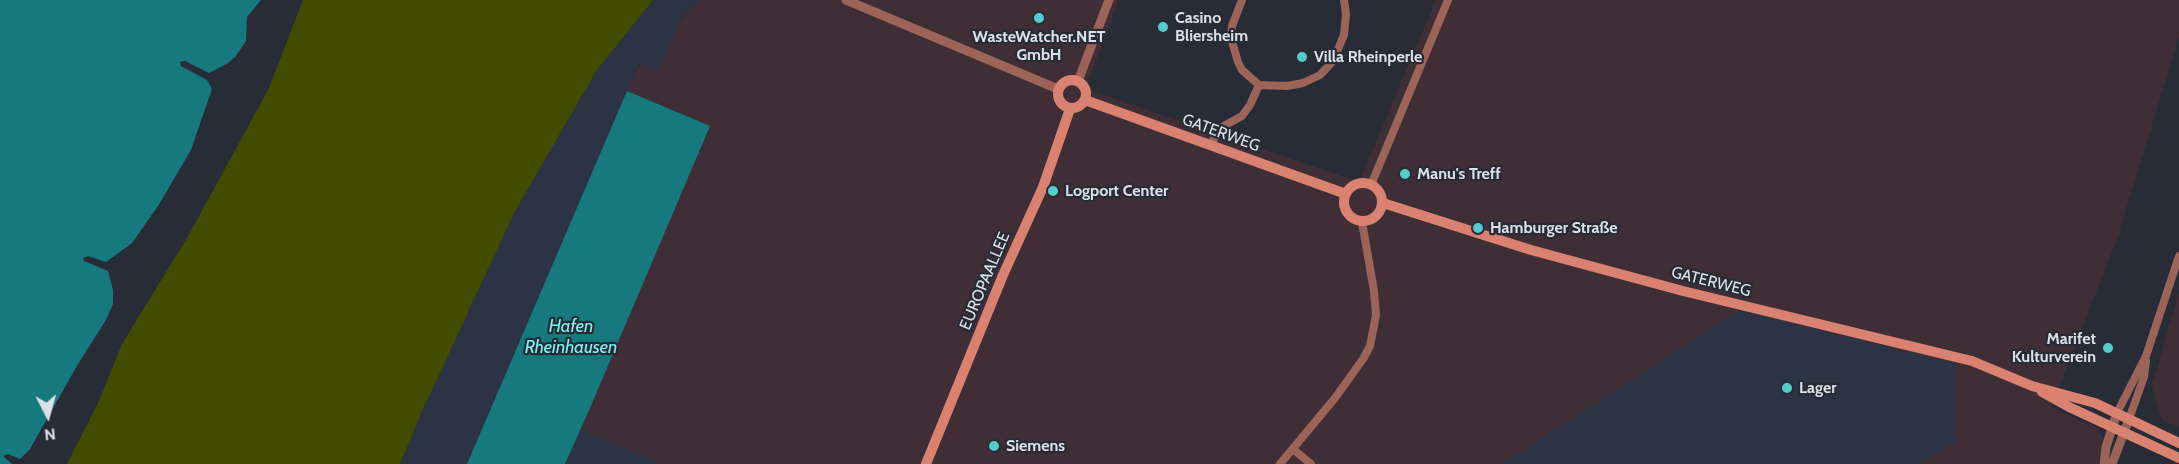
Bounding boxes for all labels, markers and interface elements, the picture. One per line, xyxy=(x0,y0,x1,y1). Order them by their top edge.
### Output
place label: Casino Bliersheim xyxy=(1175,8,1248,46)
marker: WasteWatcher.NET GmbH xyxy=(1032,11,1046,25)
marker: Casino Bliersheim xyxy=(1156,20,1170,34)
place label: WasteWatcher.NET GmbH xyxy=(973,27,1105,65)
place label: Villa Rheinperle xyxy=(1314,47,1422,67)
marker: Villa Rheinperle xyxy=(1295,50,1309,64)
street label: GATERWEG xyxy=(1179,110,1263,156)
place label: Manu's Treff xyxy=(1417,164,1501,184)
marker: Manu's Treff xyxy=(1398,167,1412,181)
place label: Logport Center xyxy=(1065,181,1168,201)
marker: Logport Center xyxy=(1046,184,1060,198)
place label: Hamburger Straße xyxy=(1490,218,1618,238)
marker: Hamburger Straße xyxy=(1471,221,1485,235)
street label: EUROPAALLEE xyxy=(956,229,1014,333)
street label: GATERWEG xyxy=(1669,263,1753,301)
water label: Hafen Rheinhausen xyxy=(525,316,617,358)
place label: Marifet Kulturverein xyxy=(2012,329,2096,367)
marker: Marifet Kulturverein xyxy=(2101,341,2115,355)
place label: Lager xyxy=(1799,378,1836,398)
marker: Lager xyxy=(1780,381,1794,395)
north arrow xyxy=(18,386,78,446)
text: N xyxy=(43,424,57,444)
place label: Siemens xyxy=(1006,436,1065,456)
marker: Siemens xyxy=(987,439,1001,453)

